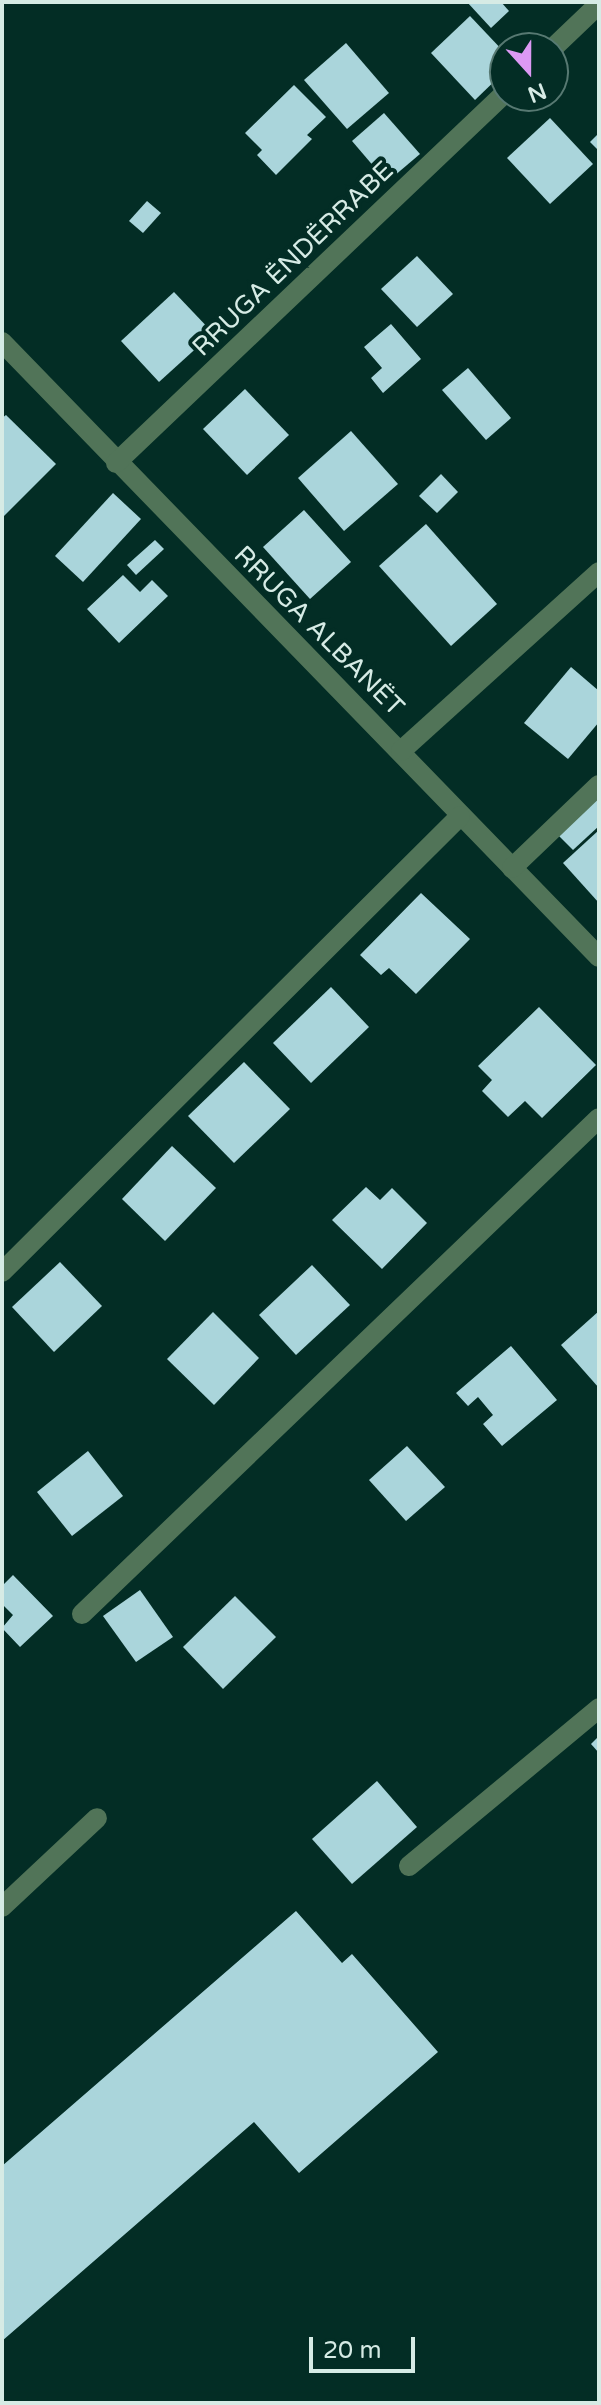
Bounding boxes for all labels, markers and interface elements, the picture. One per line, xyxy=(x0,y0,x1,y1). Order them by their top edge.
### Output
north arrow xyxy=(489,32,569,112)
text: N xyxy=(524,77,550,108)
street label: RRUGA ËNDËRRABE xyxy=(186,155,400,363)
street label: RRUGA ALBANËT xyxy=(227,539,411,723)
scale bar xyxy=(313,2321,419,2371)
text: 20 m xyxy=(323,2336,381,2365)

